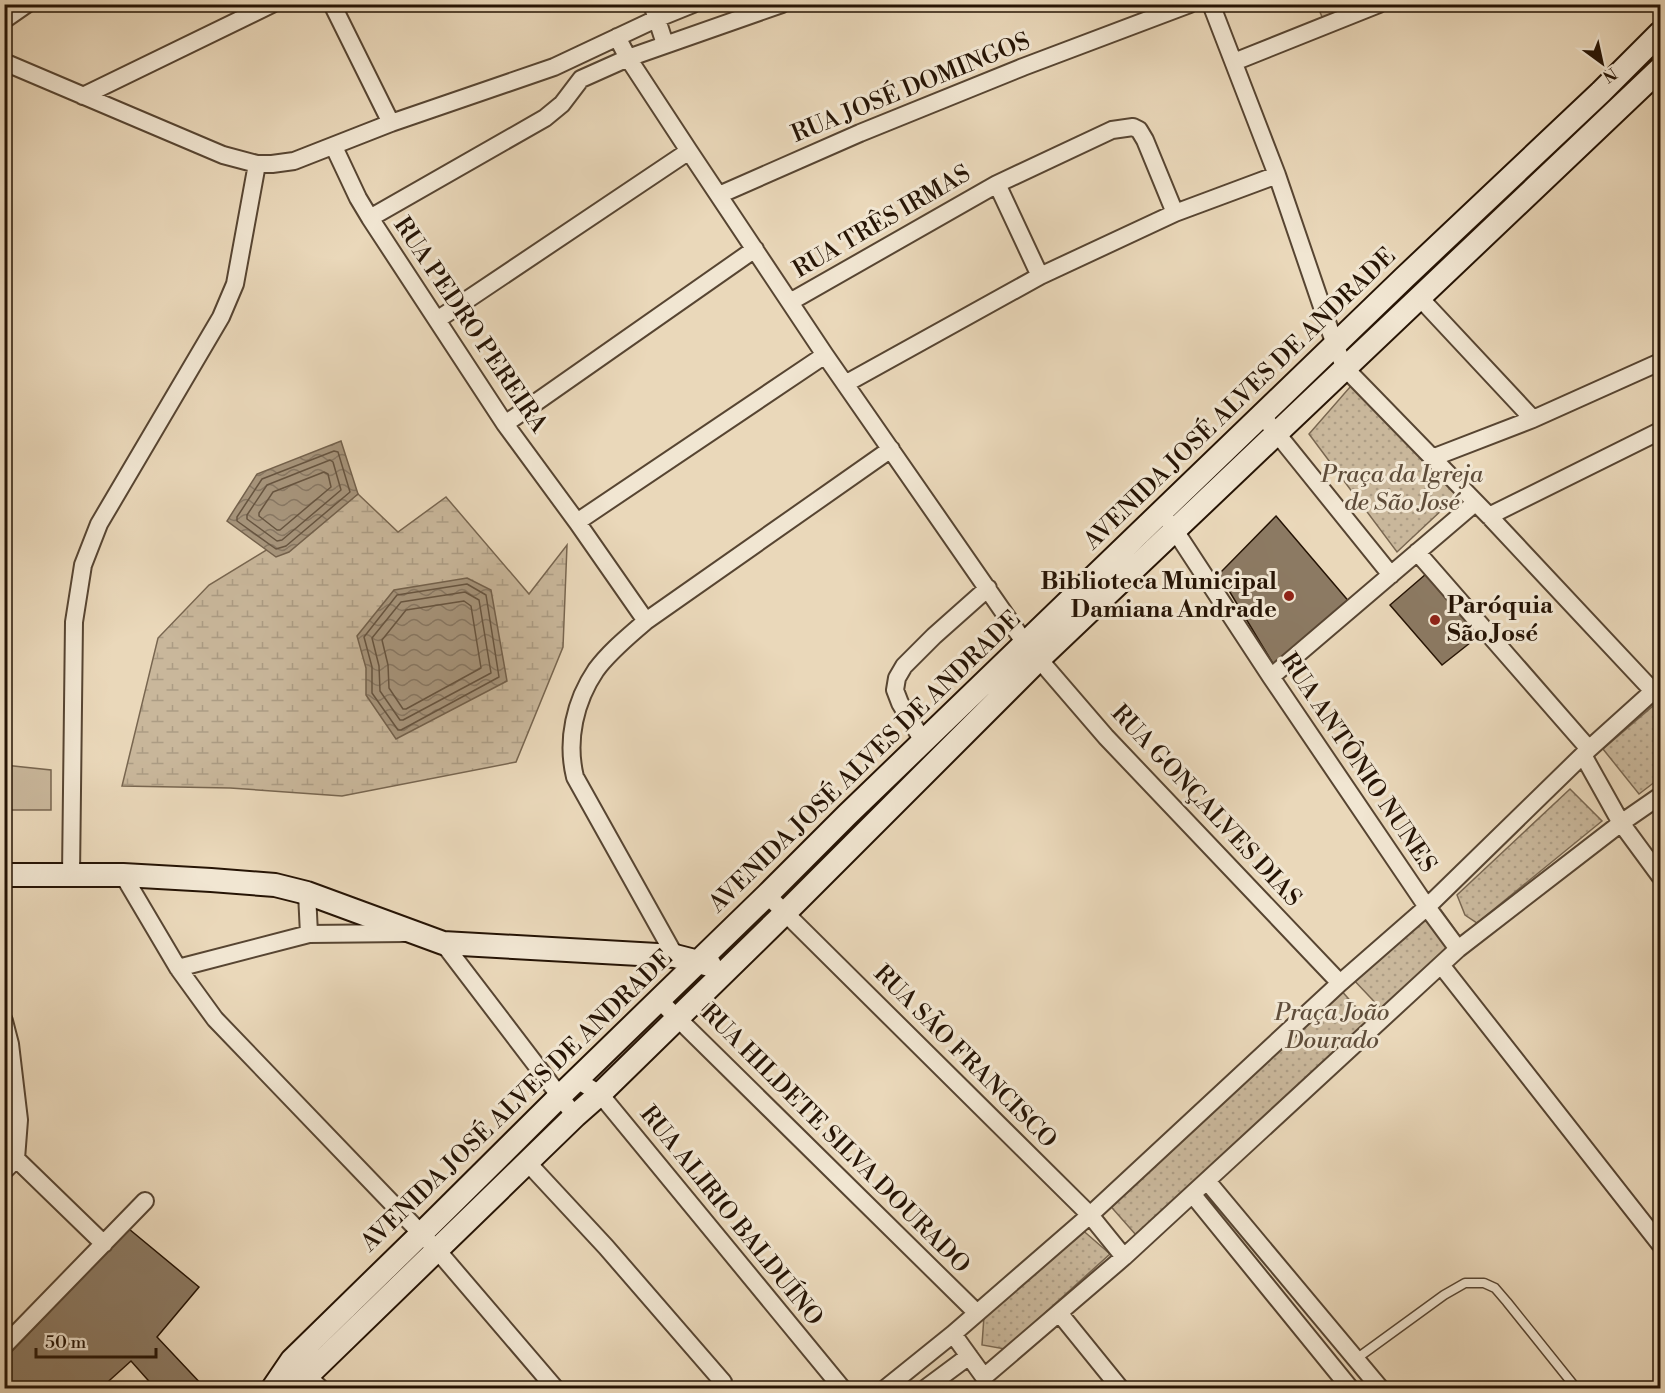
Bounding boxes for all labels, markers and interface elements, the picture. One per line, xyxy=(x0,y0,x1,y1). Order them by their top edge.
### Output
street label: RUA JOSÉ DOMINGOS xyxy=(787,25,1035,150)
north arrow xyxy=(1572,33,1632,93)
text: N xyxy=(1599,63,1620,87)
street label: RUA TRÊS IRMAS xyxy=(787,158,976,285)
street label: RUA PEDRO PEREIRA xyxy=(387,211,554,439)
street label: AVENIDA JOSÉ ALVES DE ANDRADE xyxy=(1076,241,1402,557)
park label: Praça da Igreja de São José xyxy=(1320,460,1484,518)
place label: Biblioteca Municipal Damiana Andrade xyxy=(1040,567,1277,625)
marker: Biblioteca Municipal Damiana Andrade xyxy=(1282,589,1296,603)
place label: Paróquia São José xyxy=(1447,591,1554,649)
street label: AVENIDA JOSÉ ALVES DE ANDRADE xyxy=(701,604,1027,920)
marker: Paróquia São José xyxy=(1428,613,1442,627)
street label: RUA ANTÔNIO NUNES xyxy=(1273,646,1444,879)
street label: RUA GONÇALVES DIAS xyxy=(1104,699,1308,913)
street label: AVENIDA JOSÉ ALVES DE ANDRADE xyxy=(353,943,679,1259)
street label: RUA SÃO FRANCISCO xyxy=(867,958,1064,1155)
street label: RUA HILDETE SILVA DOURADO xyxy=(694,998,976,1280)
park label: Praça João Dourado xyxy=(1274,998,1389,1056)
street label: RUA ALIRIO BALDUÍNO xyxy=(633,1099,830,1332)
scale bar xyxy=(36,1321,156,1359)
text: 50 m xyxy=(45,1331,87,1354)

